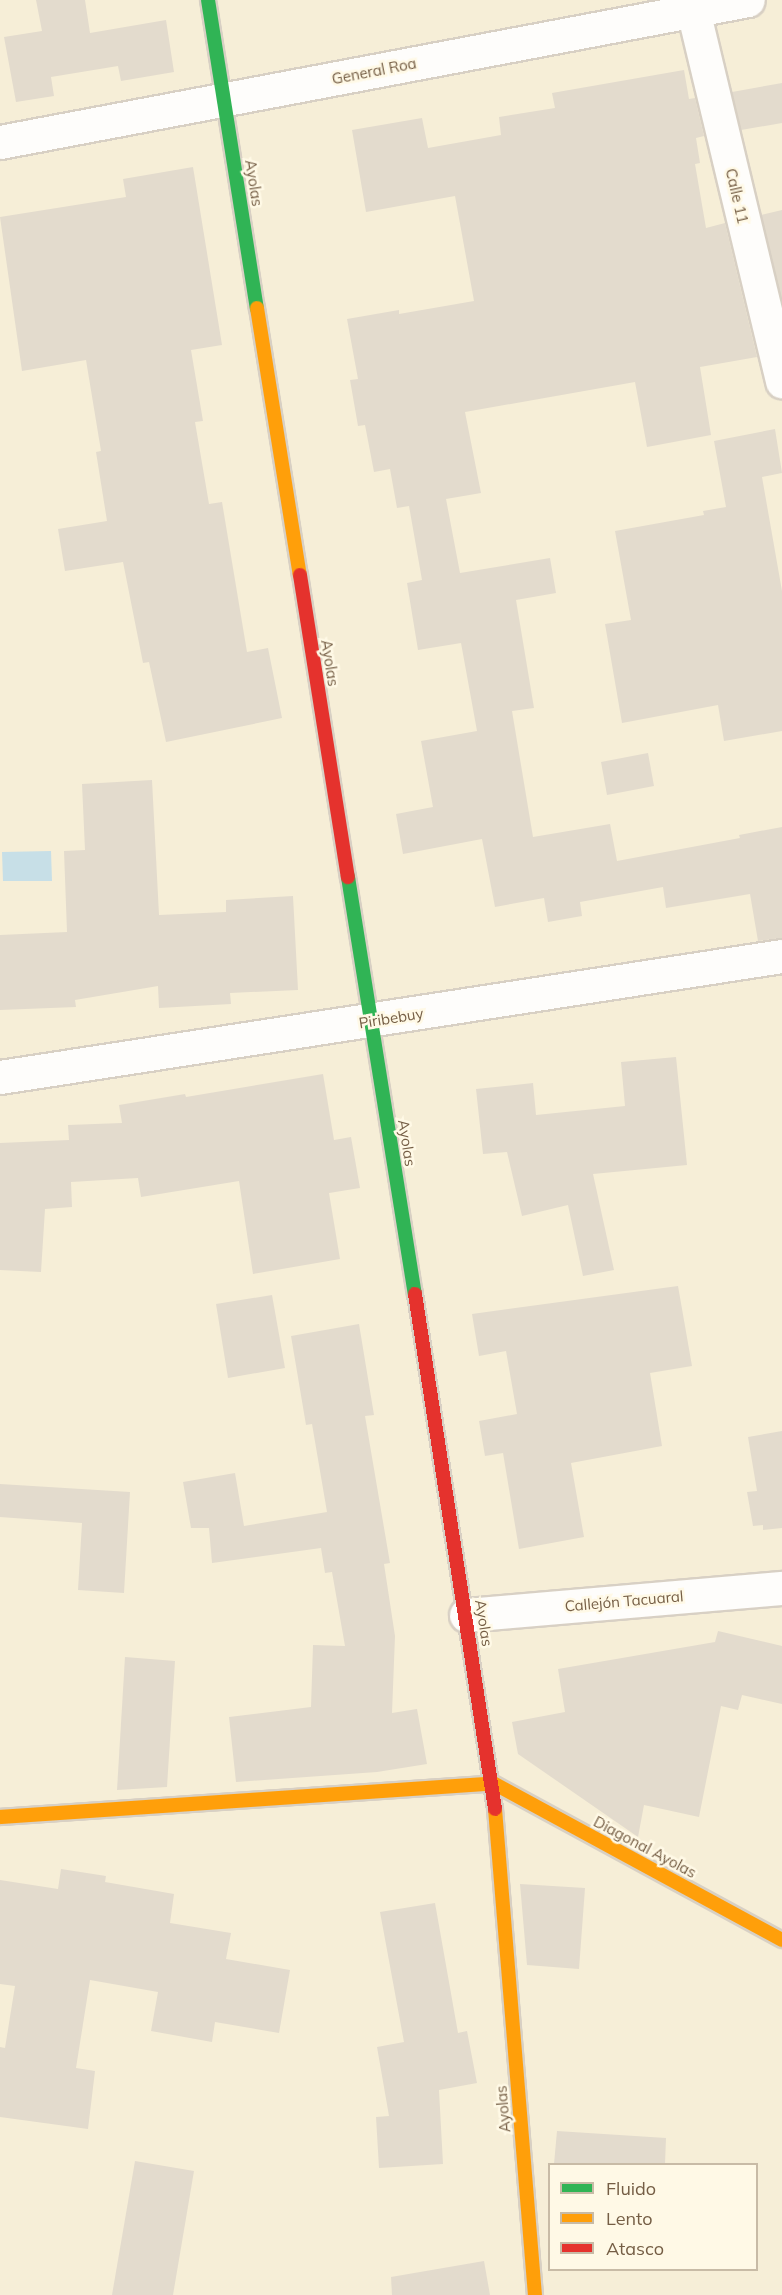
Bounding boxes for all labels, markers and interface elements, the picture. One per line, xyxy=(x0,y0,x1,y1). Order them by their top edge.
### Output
street label: General Roa xyxy=(330,54,418,88)
street label: Ayolas xyxy=(241,158,267,208)
street label: Calle 11 xyxy=(722,167,752,225)
street label: Ayolas xyxy=(317,638,343,688)
street label: Piribebuy xyxy=(357,1004,425,1032)
street label: Ayolas xyxy=(394,1118,420,1168)
street label: Callejón Tacuaral xyxy=(564,1587,684,1615)
street label: Ayolas xyxy=(471,1598,497,1648)
street label: Diagonal Ayolas xyxy=(591,1812,699,1882)
street label: Ayolas xyxy=(492,2085,514,2133)
legend xyxy=(548,2163,758,2271)
text: Fluido xyxy=(606,2177,656,2200)
text: Lento xyxy=(606,2207,653,2230)
text: Atasco xyxy=(606,2237,664,2260)

